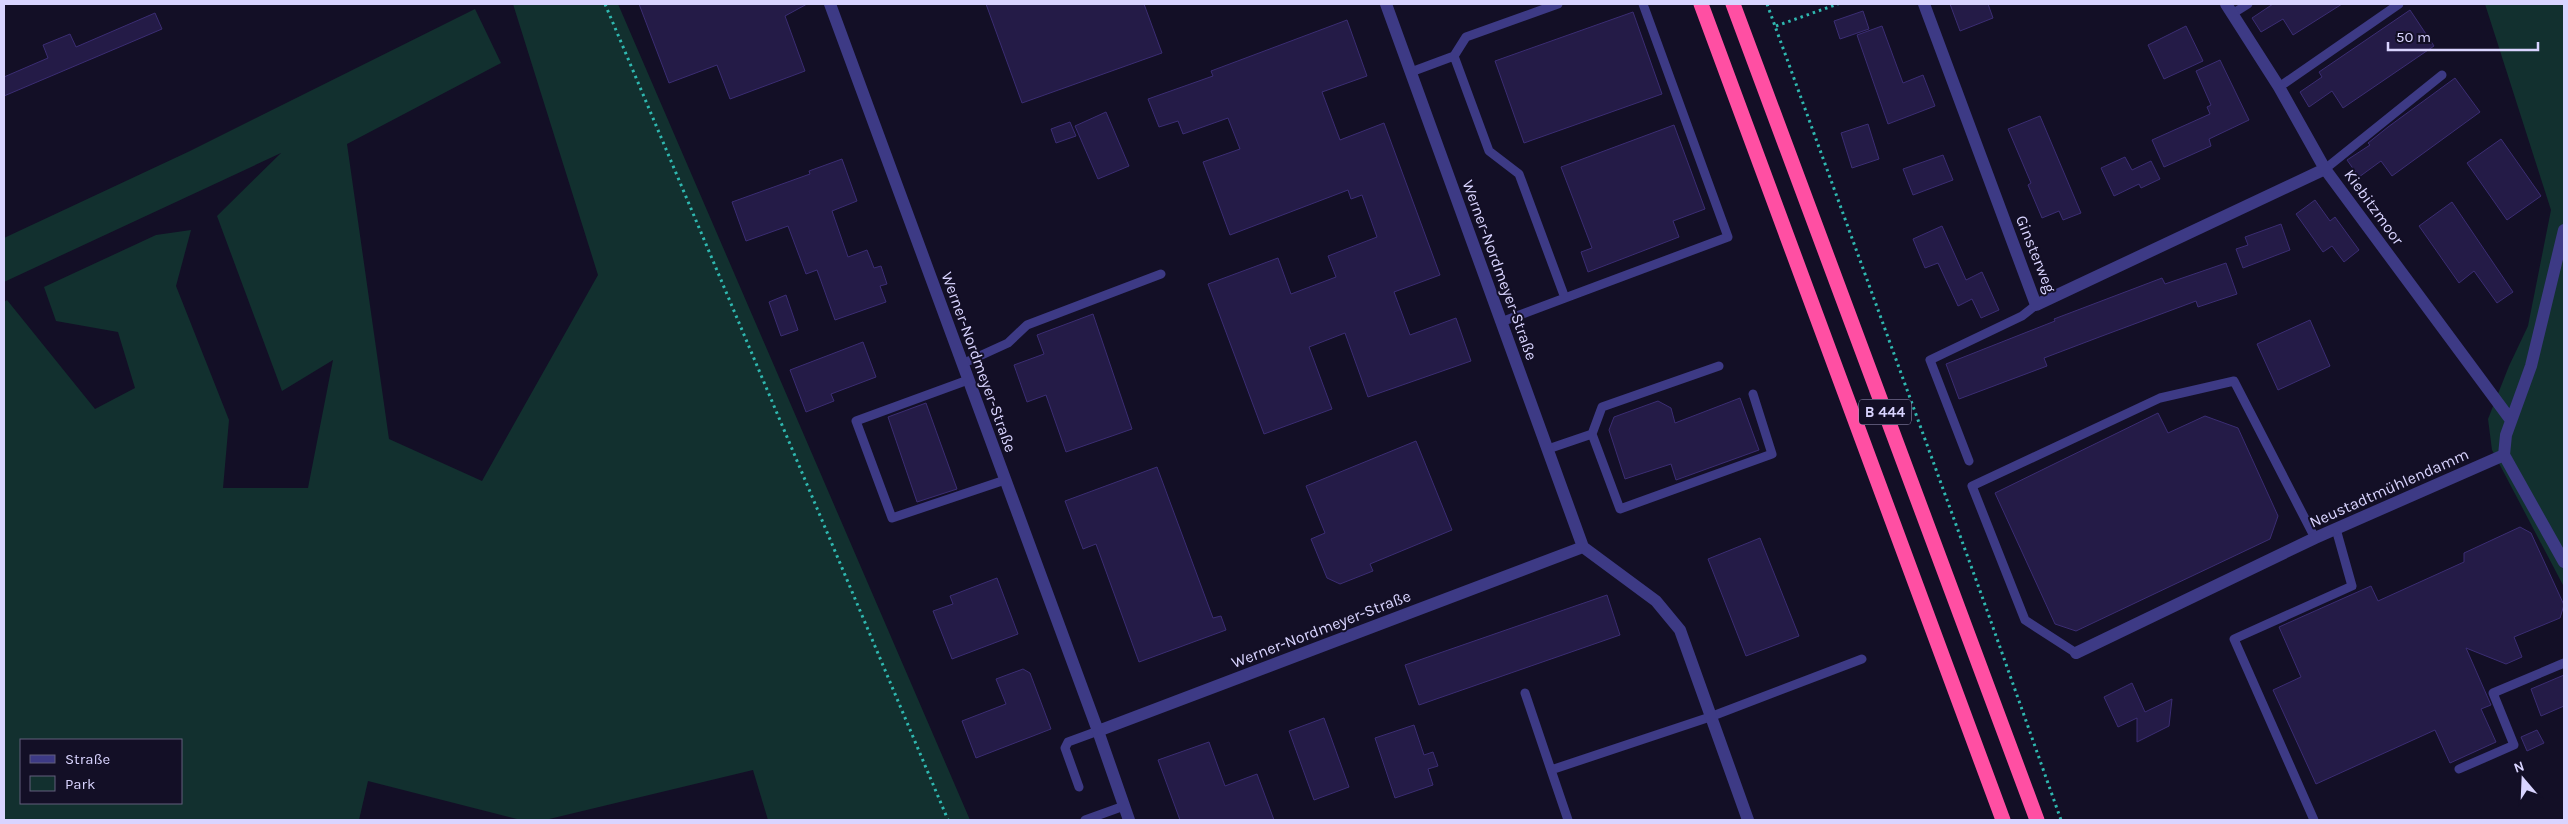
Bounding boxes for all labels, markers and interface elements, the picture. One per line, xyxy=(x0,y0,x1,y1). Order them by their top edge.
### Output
scale bar xyxy=(2388,20,2538,52)
text: 50 m xyxy=(2396,28,2431,46)
street label: Kiebitzmoor xyxy=(2340,165,2408,249)
street label: Werner-Nordmeyer-Straße xyxy=(1458,177,1542,363)
street label: Ginsterweg xyxy=(2012,212,2060,296)
street label: Werner-Nordmeyer-Straße xyxy=(937,269,1021,455)
road number: B 444 xyxy=(1859,400,1911,424)
street label: Neustadtmühlendamm xyxy=(2306,444,2472,532)
street label: Werner-Nordmeyer-Straße xyxy=(1229,586,1413,672)
legend xyxy=(20,739,182,804)
text: Straße xyxy=(65,750,110,768)
north arrow xyxy=(2498,754,2548,804)
text: N xyxy=(2511,758,2526,777)
text: Park xyxy=(65,775,95,793)

